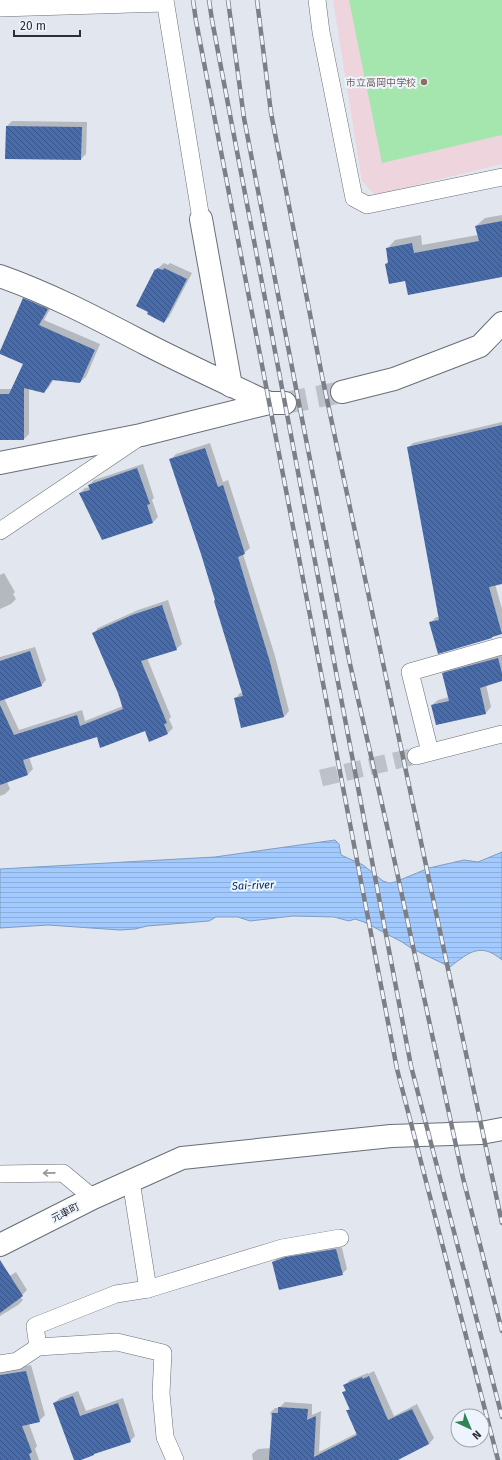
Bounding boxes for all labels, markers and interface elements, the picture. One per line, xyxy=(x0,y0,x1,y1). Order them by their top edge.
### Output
scale bar xyxy=(14,12,80,38)
text: 20 m xyxy=(20,19,46,33)
place label: 市立高岡中学校 xyxy=(346,77,416,89)
marker: 市立高岡中学校 xyxy=(419,77,429,87)
water label: Sai-river xyxy=(231,878,275,893)
one-way arrow xyxy=(43,1169,56,1177)
street label: 元車町 xyxy=(49,1201,82,1225)
north arrow xyxy=(450,1408,490,1448)
text: N xyxy=(469,1428,484,1442)

